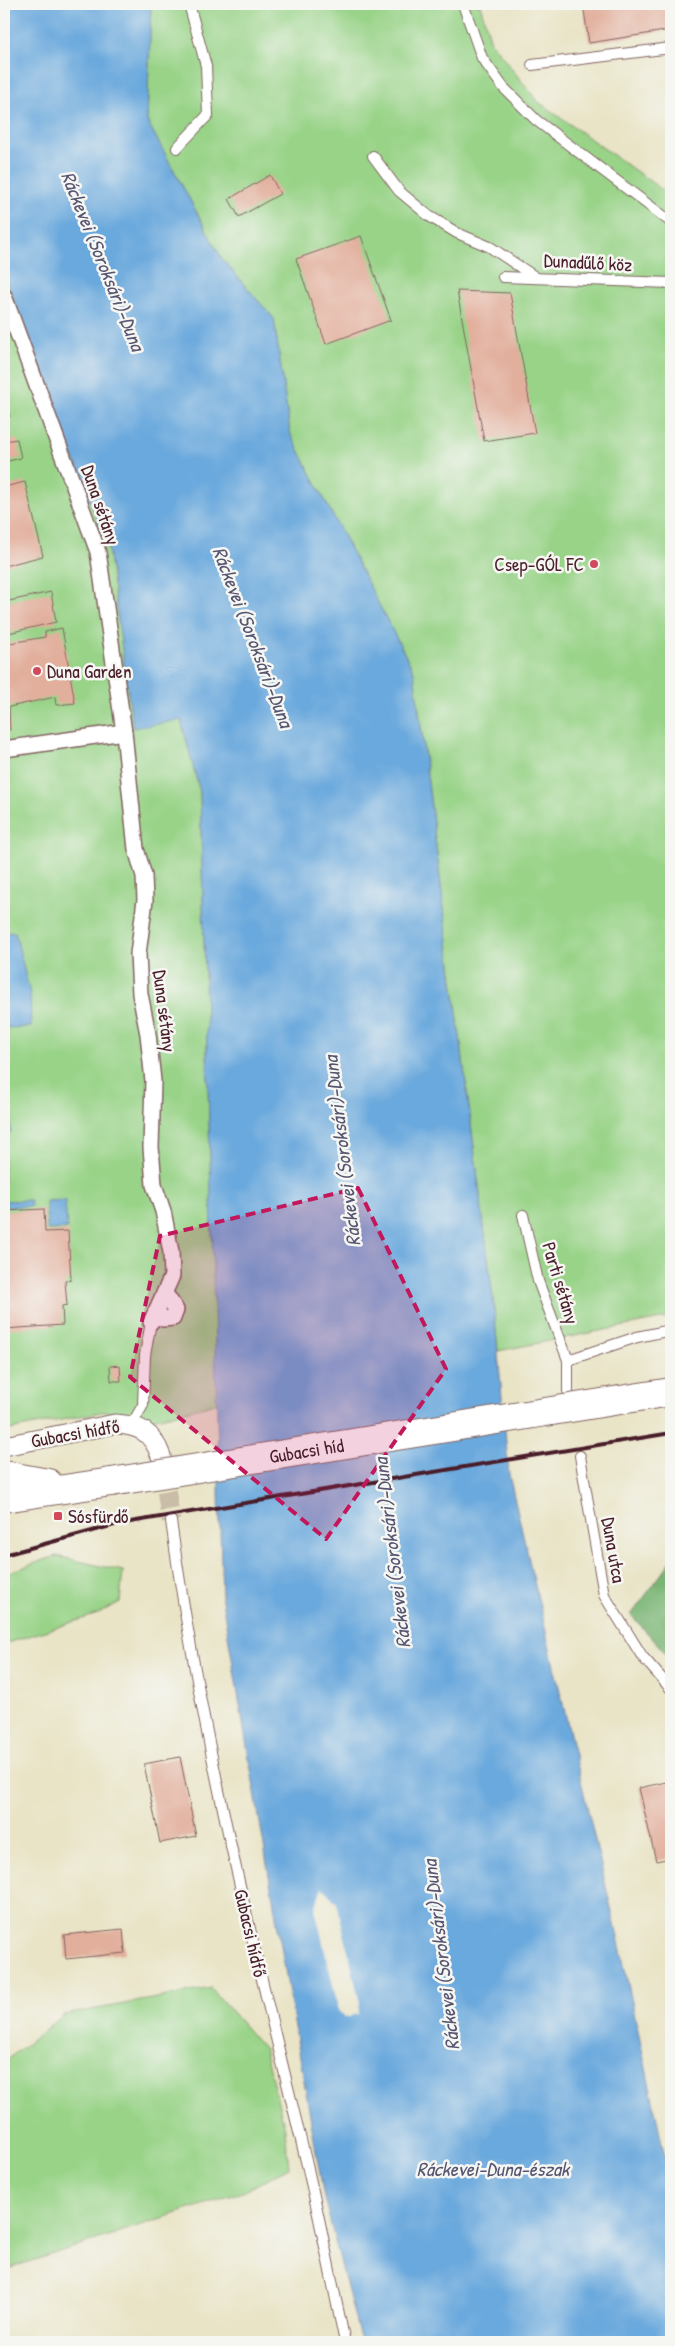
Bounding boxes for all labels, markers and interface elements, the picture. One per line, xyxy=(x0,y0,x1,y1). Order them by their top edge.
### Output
water label: Ráckevei (Soroksári)-Duna xyxy=(55,167,153,357)
street label: Dunadűlő köz xyxy=(543,247,633,277)
street label: Duna sétány xyxy=(75,462,127,548)
water label: Ráckevei (Soroksári)-Duna xyxy=(207,543,301,733)
place label: Csep-GÓL FC xyxy=(494,551,584,577)
marker: Csep-GÓL FC xyxy=(588,558,600,570)
place label: Duna Garden xyxy=(47,658,131,684)
marker: Duna Garden xyxy=(31,665,43,677)
street label: Duna sétány xyxy=(147,968,183,1054)
water label: Ráckevei (Soroksári)-Duna xyxy=(316,1052,367,1248)
street label: Parti sétány xyxy=(536,1239,586,1327)
street label: Gubacsi hídfő xyxy=(29,1412,122,1454)
street label: Gubacsi híd xyxy=(267,1432,346,1469)
water label: Ráckevei (Soroksári)-Duna xyxy=(366,1454,417,1650)
place label: Sósfürdő xyxy=(68,1503,129,1529)
marker: Sósfürdő xyxy=(52,1510,64,1522)
street label: Duna utca xyxy=(595,1515,633,1585)
water label: Ráckevei (Soroksári)-Duna xyxy=(415,1856,466,2052)
street label: Gubacsi hídfő xyxy=(228,1887,274,1980)
water label: Ráckevei-Duna-észak xyxy=(417,2155,571,2182)

